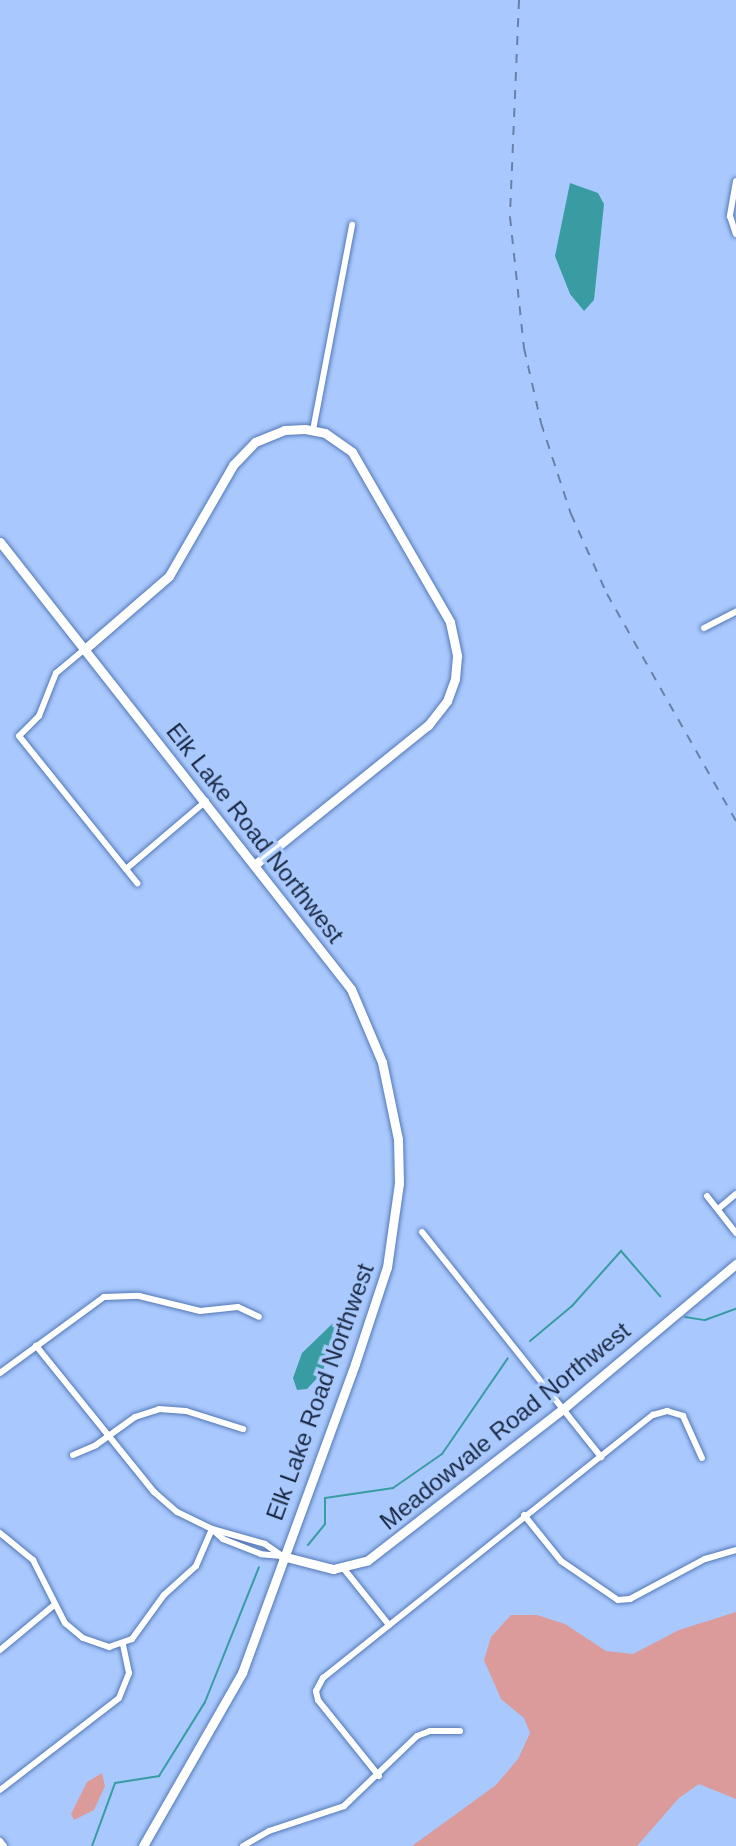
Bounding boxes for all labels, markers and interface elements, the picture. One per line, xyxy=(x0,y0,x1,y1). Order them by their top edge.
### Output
street label: Elk Lake Road Northwest xyxy=(160,717,350,949)
street label: Elk Lake Road Northwest xyxy=(260,1260,380,1524)
street label: Meadowvale Road Northwest xyxy=(374,1316,636,1536)

